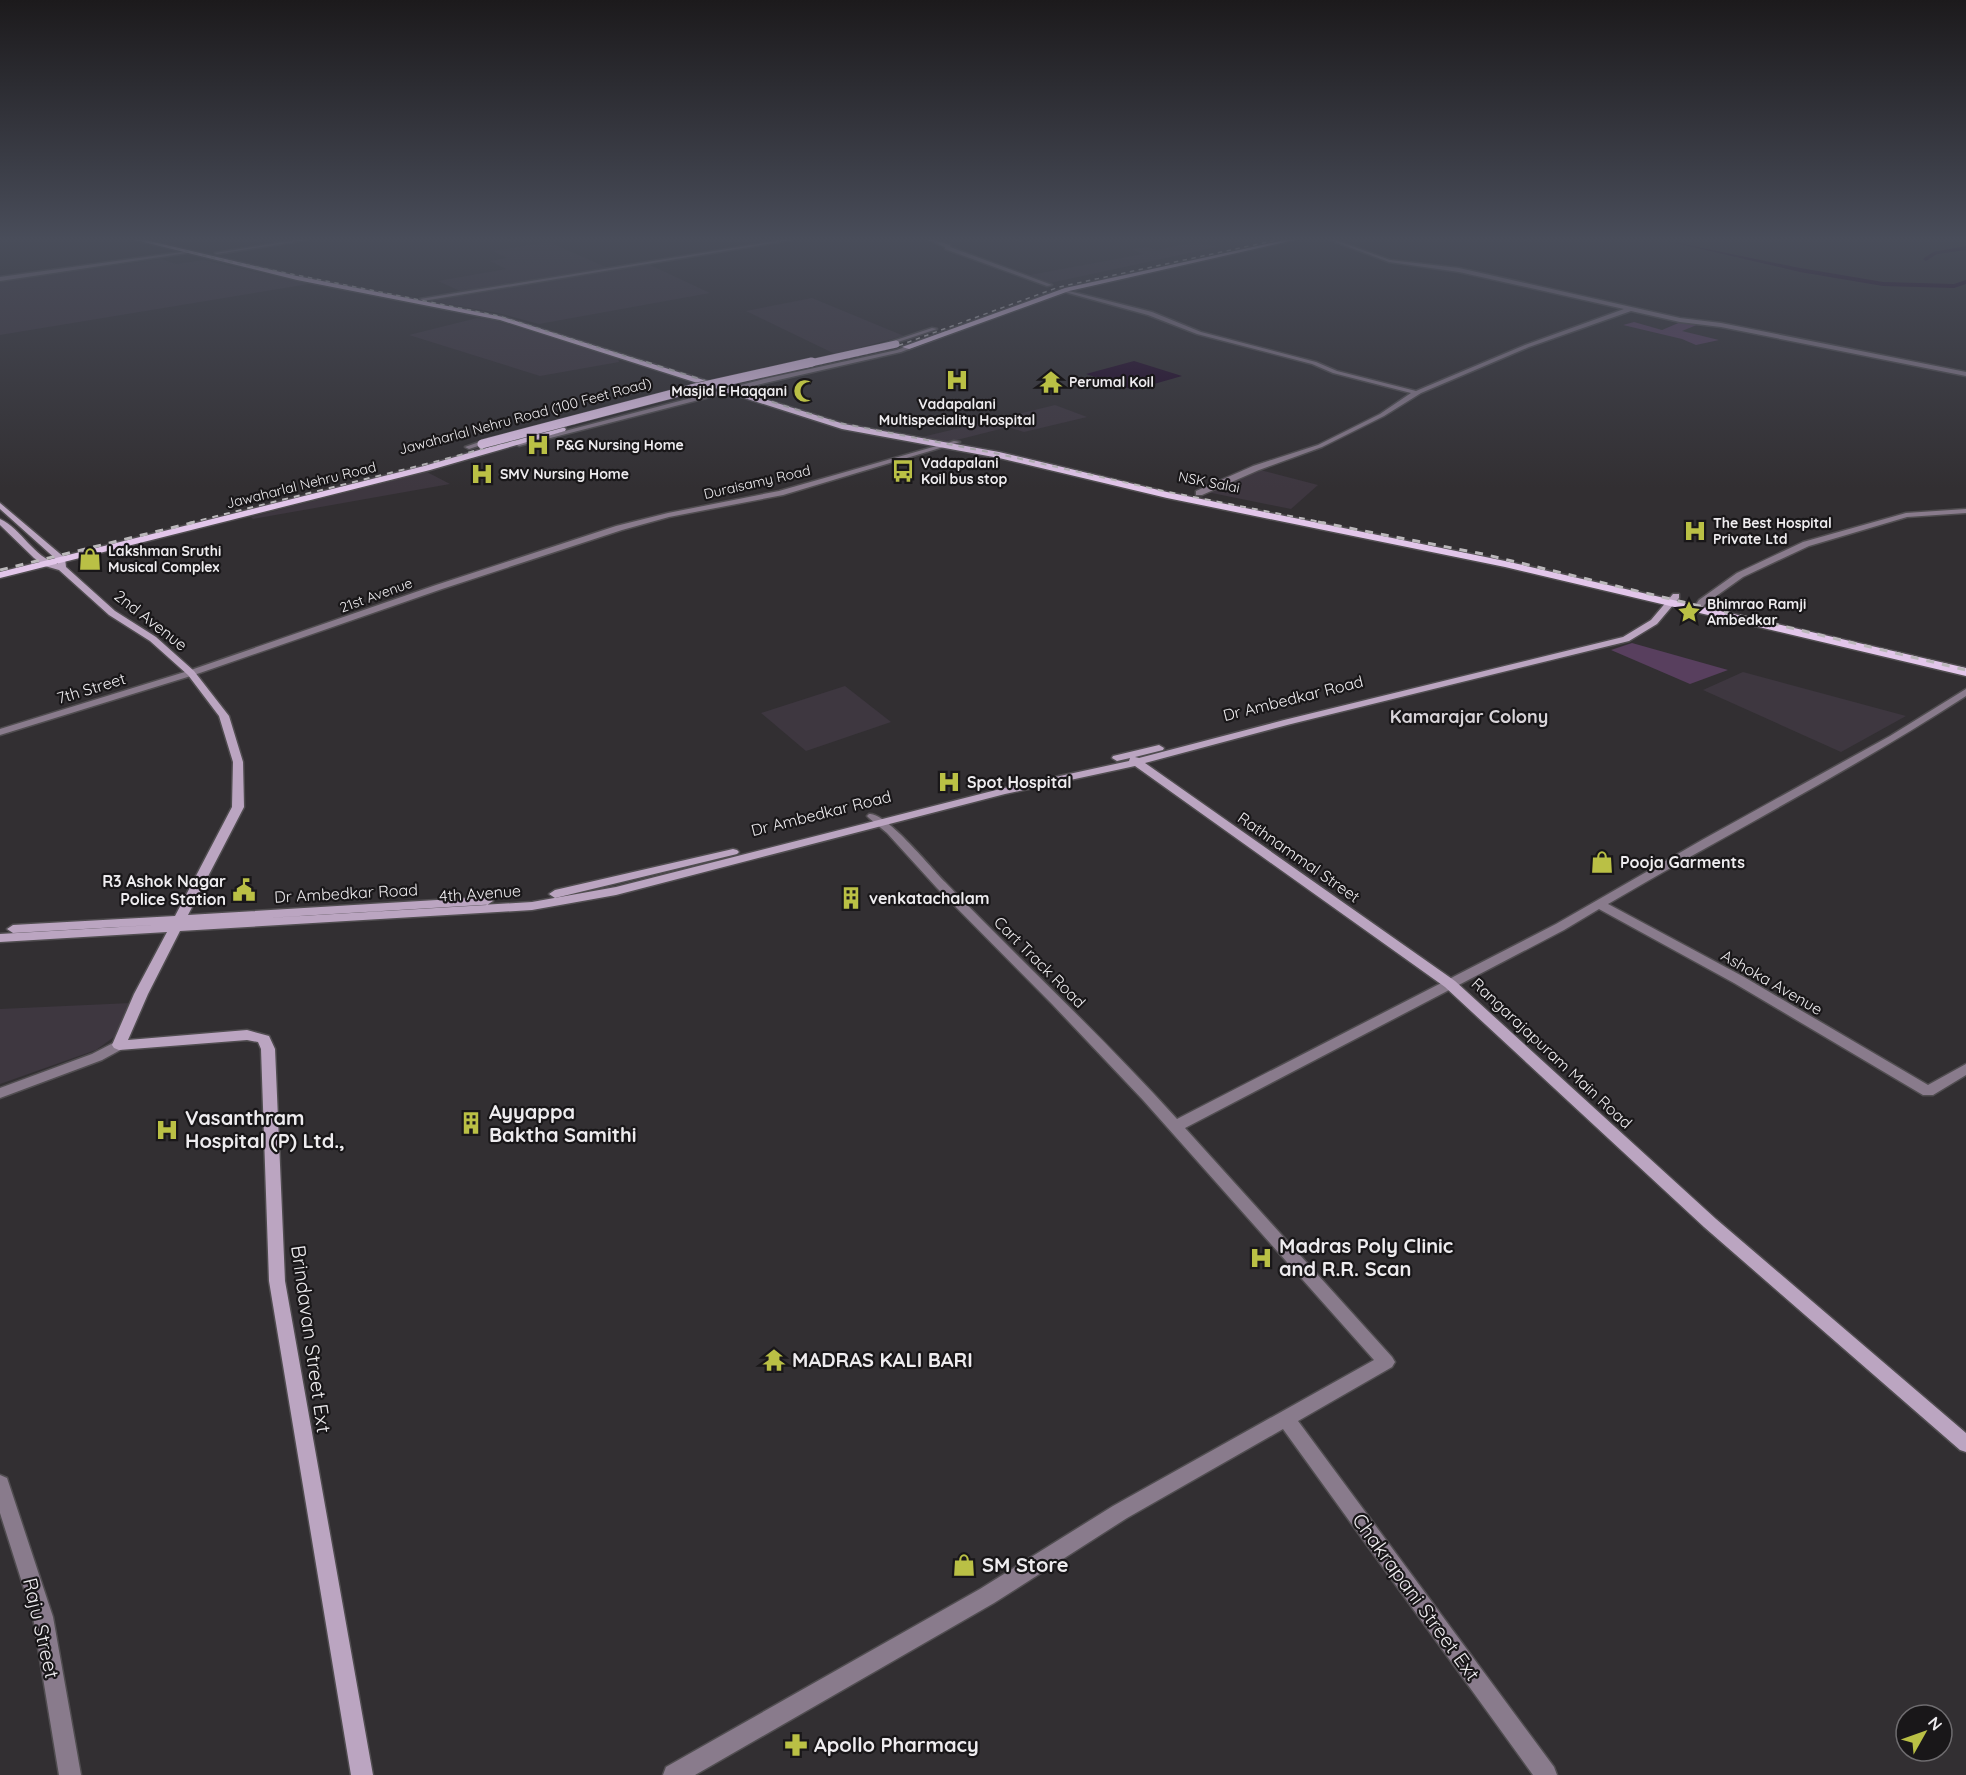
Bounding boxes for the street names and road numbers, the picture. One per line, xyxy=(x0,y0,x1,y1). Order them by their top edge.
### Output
street label: Jawaharlal Nehru Road (100 Feet Road) xyxy=(397,374,653,458)
street label: Jawaharlal Nehru Road xyxy=(224,458,378,512)
street label: Duraisamy Road xyxy=(702,461,812,503)
street label: NSK Salai xyxy=(1177,467,1241,497)
street label: 21st Avenue xyxy=(337,574,415,616)
street label: 2nd Avenue xyxy=(111,585,191,655)
street label: 7th Street xyxy=(54,668,128,708)
street label: Dr Ambedkar Road xyxy=(1221,671,1365,725)
street label: Dr Ambedkar Road xyxy=(749,786,893,840)
street label: Rathnammal Street xyxy=(1234,807,1364,907)
street label: Dr Ambedkar Road xyxy=(274,879,418,907)
street label: 4th Avenue xyxy=(438,880,522,906)
street label: Cart Track Road xyxy=(990,912,1090,1012)
street label: Ashoka Avenue xyxy=(1718,945,1826,1019)
street label: Rangarajapuram Main Road xyxy=(1468,973,1636,1133)
street label: Brindavan Street Ext xyxy=(286,1244,337,1435)
street label: Chakrapani Street Ext xyxy=(1347,1508,1486,1686)
street label: Raju Street xyxy=(18,1575,65,1681)

